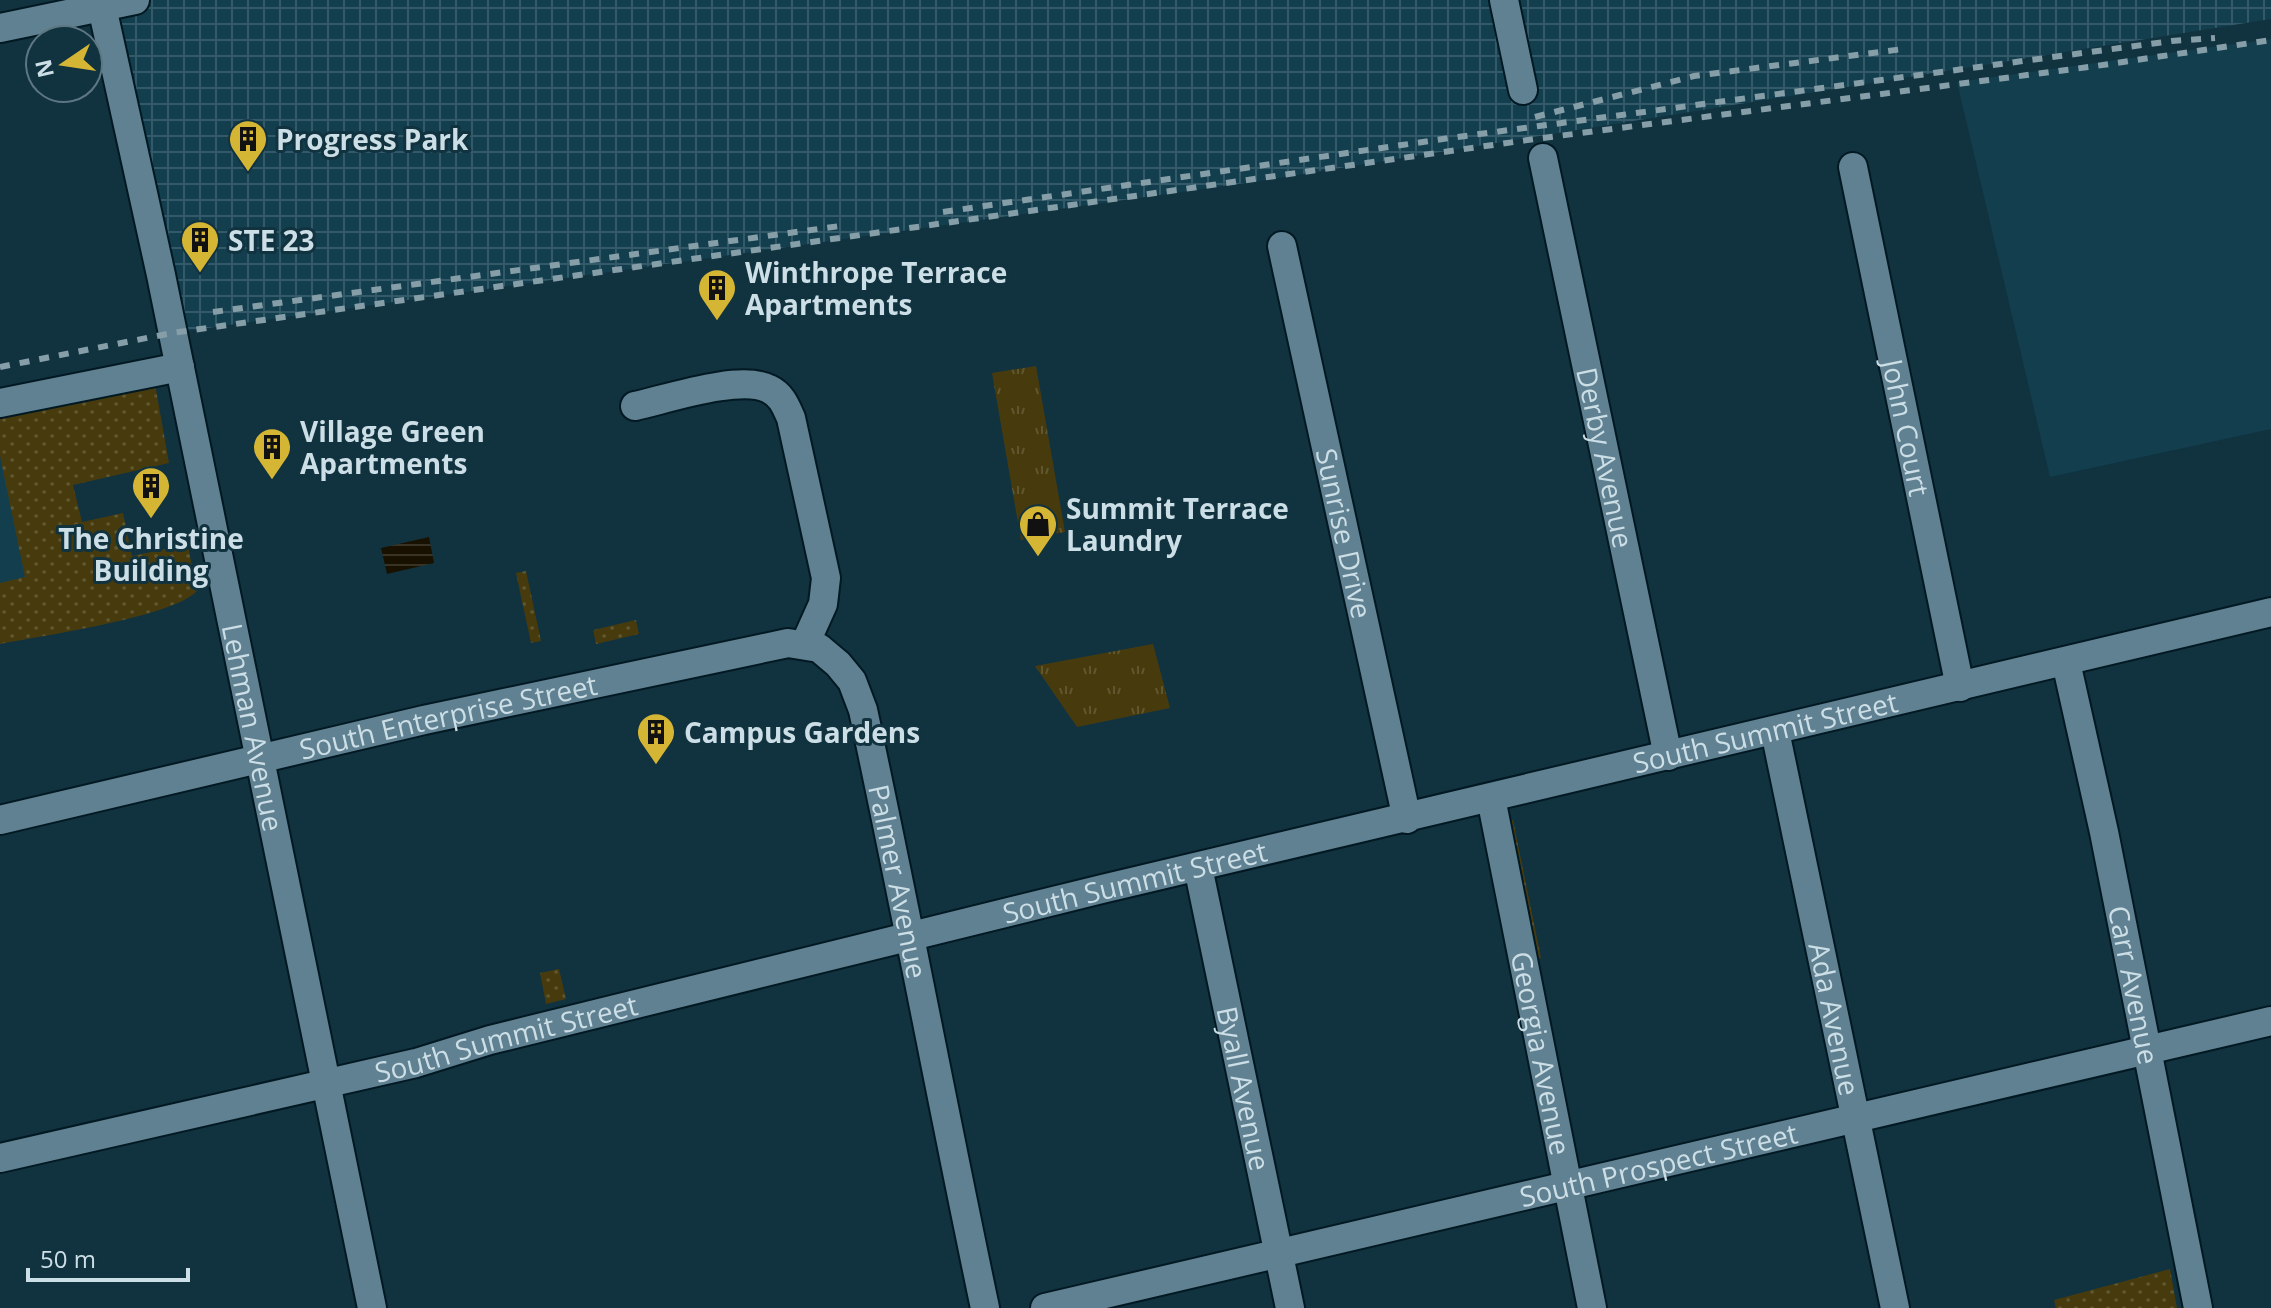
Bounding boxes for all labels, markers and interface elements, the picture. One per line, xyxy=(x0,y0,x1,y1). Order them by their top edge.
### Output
north arrow xyxy=(24,24,104,104)
text: N xyxy=(27,57,60,81)
building icon: Progress Park xyxy=(227,118,269,173)
place label: Progress Park xyxy=(276,120,469,158)
building icon: STE 23 xyxy=(179,219,221,274)
place label: STE 23 xyxy=(228,221,315,259)
place label: Winthrope Terrace Apartments xyxy=(745,253,1007,323)
building icon: Winthrope Terrace Apartments xyxy=(696,267,738,322)
street label: John Court xyxy=(1873,353,1939,500)
street label: Derby Avenue xyxy=(1568,364,1643,551)
place label: Village Green Apartments xyxy=(300,412,485,482)
building icon: Village Green Apartments xyxy=(251,426,293,481)
street label: Sunrise Drive xyxy=(1308,445,1382,622)
building icon: The Christine Building xyxy=(130,465,172,520)
place label: Summit Terrace Laundry xyxy=(1066,489,1289,559)
shop icon: Summit Terrace Laundry xyxy=(1017,503,1059,558)
place label: The Christine Building xyxy=(58,519,244,589)
street label: Lehman Avenue xyxy=(214,620,293,834)
street label: South Enterprise Street xyxy=(295,665,600,768)
street label: South Summit Street xyxy=(1629,682,1901,782)
building icon: Campus Gardens xyxy=(635,711,677,766)
place label: Campus Gardens xyxy=(684,713,920,751)
street label: Palmer Avenue xyxy=(860,781,937,982)
street label: South Summit Street xyxy=(998,832,1271,932)
street label: Carr Avenue xyxy=(2100,902,2168,1067)
street label: Ada Avenue xyxy=(1800,939,1869,1099)
street label: Georgia Avenue xyxy=(1503,948,1580,1158)
street label: South Summit Street xyxy=(371,985,641,1091)
street label: Byall Avenue xyxy=(1209,1003,1280,1174)
street label: South Prospect Street xyxy=(1516,1114,1801,1215)
scale bar xyxy=(28,1232,188,1282)
text: 50 m xyxy=(40,1242,96,1275)

